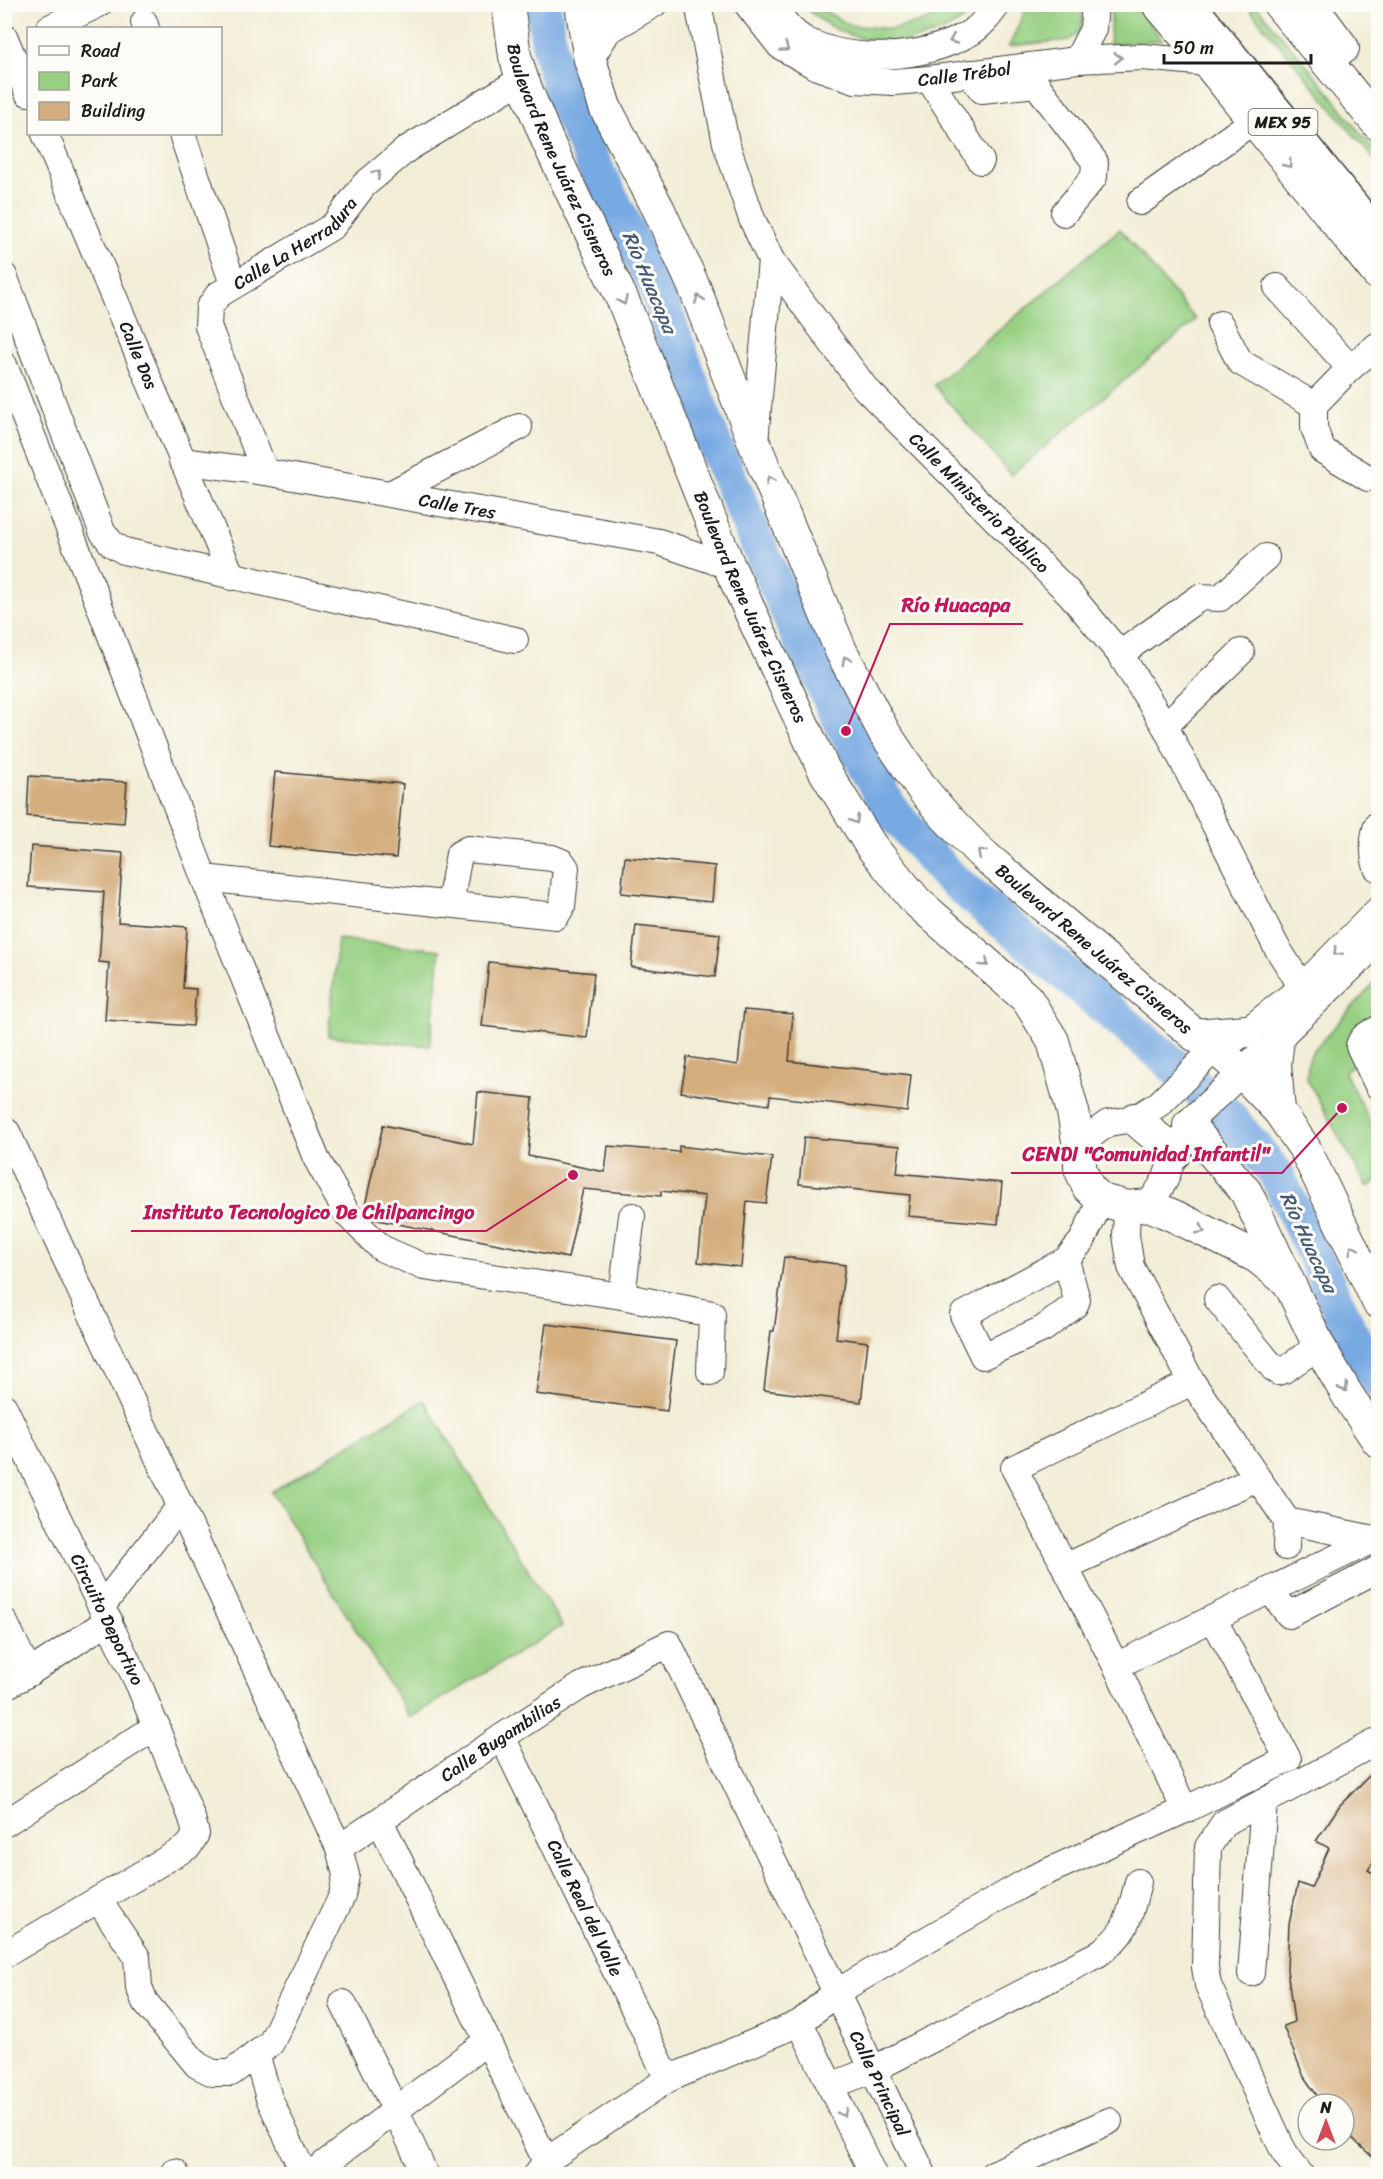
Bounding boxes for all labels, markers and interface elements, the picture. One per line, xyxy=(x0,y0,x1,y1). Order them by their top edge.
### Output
legend xyxy=(27,27,222,135)
scale bar xyxy=(1164,27,1311,65)
text: 50 m xyxy=(1173,32,1214,64)
one-way arrow xyxy=(948,33,959,45)
text: Road xyxy=(81,35,121,67)
one-way arrow xyxy=(779,41,790,52)
street label: Boulevard Rene Juárez Cisneros xyxy=(497,42,626,283)
one-way arrow xyxy=(1114,51,1123,64)
street label: Calle Trébol xyxy=(917,53,1014,96)
text: Park xyxy=(81,65,118,97)
text: Building xyxy=(81,95,145,127)
road number: MEX 95 xyxy=(1248,109,1318,135)
one-way arrow xyxy=(1281,157,1292,168)
one-way arrow xyxy=(370,170,381,181)
street label: Calle La Herradura xyxy=(226,190,366,299)
water label: Río Huacapa xyxy=(612,225,688,342)
one-way arrow xyxy=(694,294,707,305)
one-way arrow xyxy=(616,295,628,306)
street label: Calle Dos xyxy=(110,316,167,395)
street label: Calle Ministerio Público xyxy=(901,424,1058,581)
one-way arrow xyxy=(766,476,778,487)
street label: Calle Tres xyxy=(416,484,499,529)
street label: Boulevard Rene Juárez Cisneros xyxy=(685,486,816,729)
callout: Río Huacapa xyxy=(890,586,1023,624)
text: Río Huacapa xyxy=(901,588,1011,623)
one-way arrow xyxy=(842,656,853,666)
one-way arrow xyxy=(847,814,859,824)
one-way arrow xyxy=(977,849,988,860)
street label: Boulevard Rene Juárez Cisneros xyxy=(988,855,1201,1043)
one-way arrow xyxy=(1334,944,1345,955)
one-way arrow xyxy=(978,956,989,967)
callout: CENDI "Comunidad Infantil" xyxy=(1011,1135,1282,1173)
text: CENDI "Comunidad Infantil" xyxy=(1022,1137,1271,1172)
water label: Río Huacapa xyxy=(1270,1186,1349,1301)
callout: Instituto Tecnologico De Chilpancingo xyxy=(131,1193,486,1231)
text: Instituto Tecnologico De Chilpancingo xyxy=(143,1195,475,1230)
one-way arrow xyxy=(1195,1223,1206,1235)
one-way arrow xyxy=(1349,1244,1361,1255)
one-way arrow xyxy=(1336,1382,1348,1392)
street label: Circuito Deportivo xyxy=(61,1548,153,1691)
street label: Calle Bugambilias xyxy=(433,1686,568,1791)
street label: Calle Real del Valle xyxy=(538,1834,632,1982)
street label: Calle Principal xyxy=(840,2025,919,2143)
north arrow xyxy=(1296,2092,1356,2152)
text: N xyxy=(1319,2093,1332,2122)
one-way arrow xyxy=(836,2107,848,2118)

